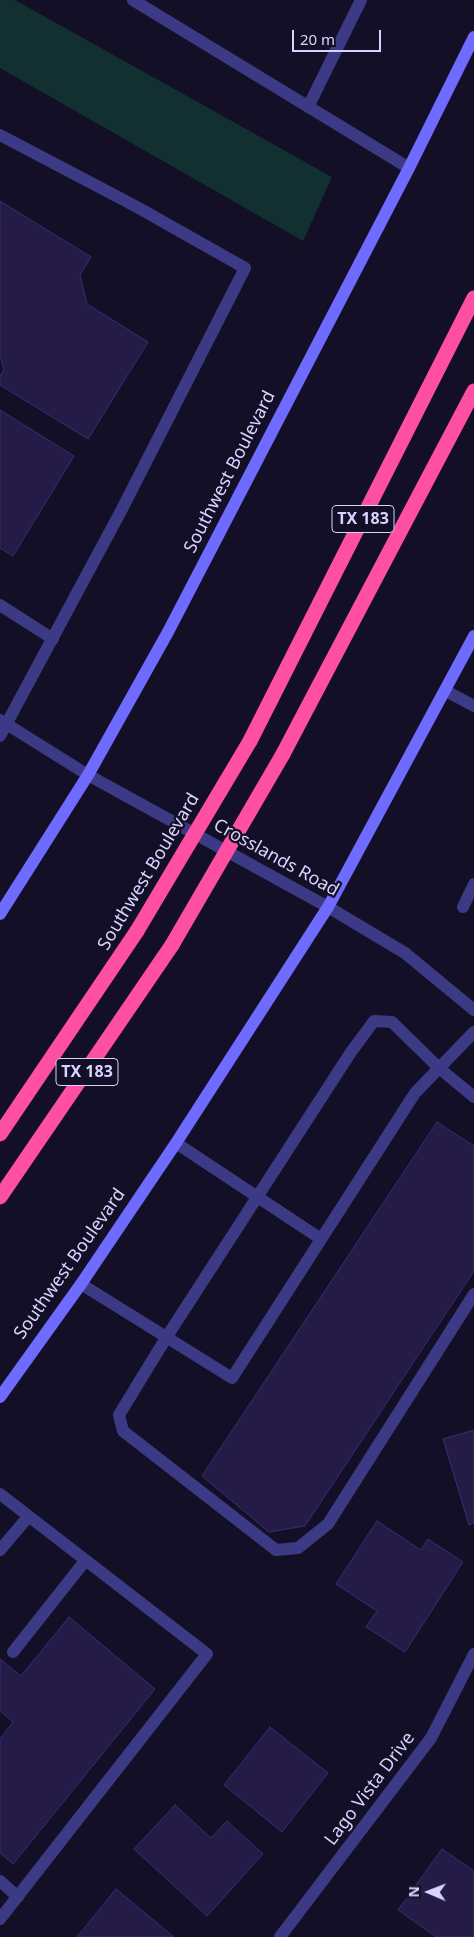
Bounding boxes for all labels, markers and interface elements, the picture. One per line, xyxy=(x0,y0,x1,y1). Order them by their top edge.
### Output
scale bar xyxy=(294,20,383,52)
text: 20 m xyxy=(300,29,335,49)
street label: Southwest Boulevard xyxy=(180,387,280,557)
road number: TX 183 xyxy=(332,506,394,532)
street label: Southwest Boulevard xyxy=(94,790,204,954)
street label: Crosslands Road xyxy=(210,815,342,901)
road number: TX 183 xyxy=(56,1058,118,1086)
street label: Southwest Boulevard xyxy=(10,1184,130,1344)
street label: Lago Vista Drive xyxy=(320,1728,420,1850)
north arrow xyxy=(404,1867,454,1917)
text: N xyxy=(404,1886,423,1898)

